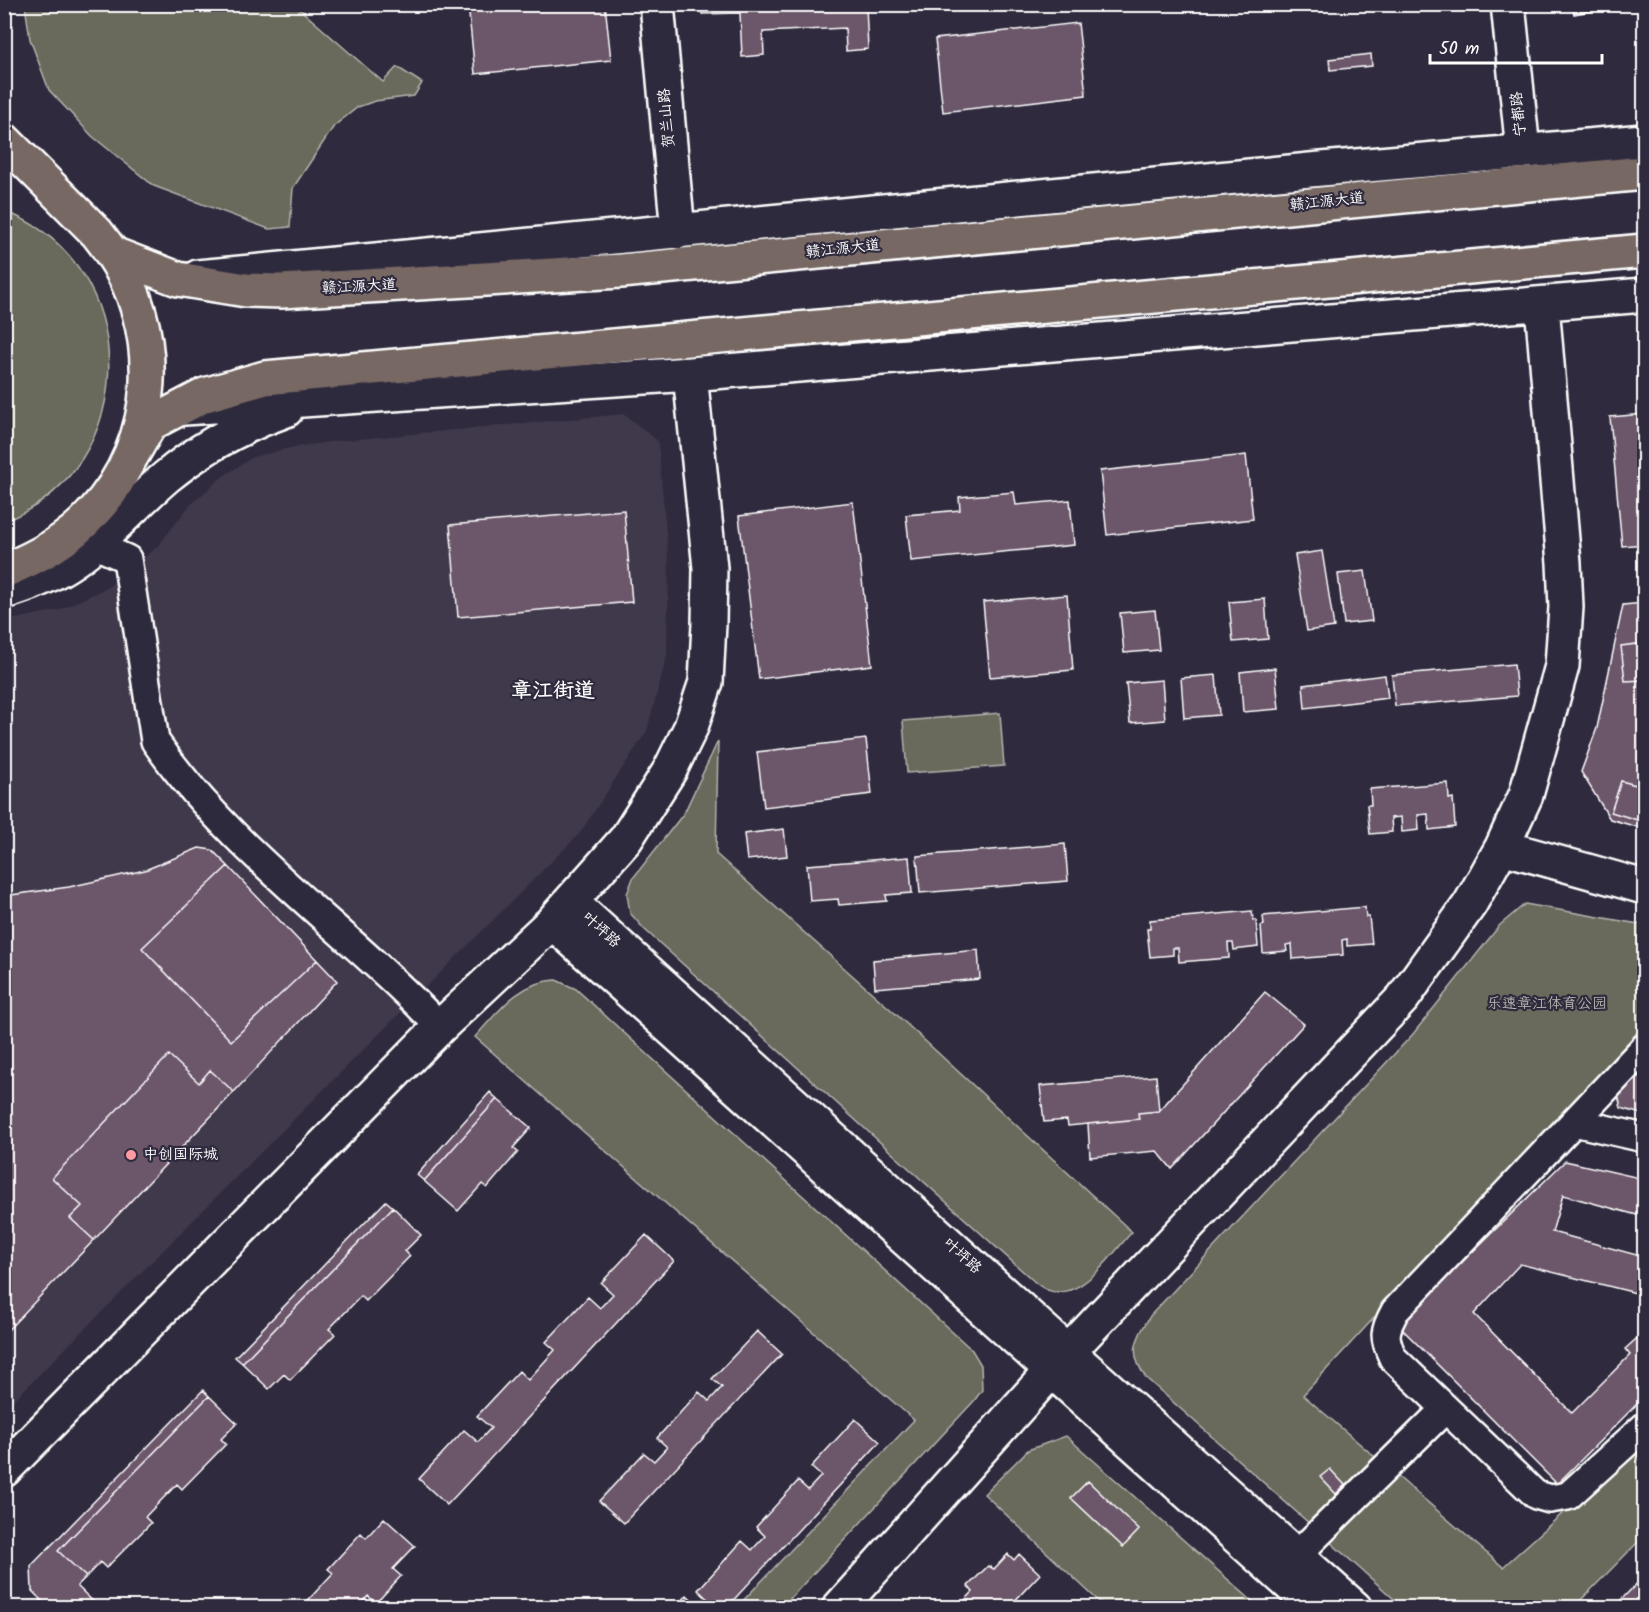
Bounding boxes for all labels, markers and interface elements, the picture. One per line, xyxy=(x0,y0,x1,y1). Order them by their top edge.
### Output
scale bar xyxy=(1430,27,1602,65)
text: 50 m xyxy=(1439,35,1479,64)
street label: 贺兰山路 xyxy=(652,87,682,149)
street label: 宁都路 xyxy=(1505,90,1533,138)
street label: 赣江源大道 xyxy=(1288,186,1366,218)
street label: 赣江源大道 xyxy=(804,233,882,265)
street label: 赣江源大道 xyxy=(321,273,397,301)
district label: 章江街道 xyxy=(511,675,595,708)
street label: 叶坪路 xyxy=(576,906,626,954)
park label: 乐速章江体育公园 xyxy=(1487,992,1607,1016)
place label: 中创国际城 xyxy=(143,1143,218,1167)
marker: 中创国际城 xyxy=(124,1148,138,1162)
street label: 叶坪路 xyxy=(937,1232,987,1280)

